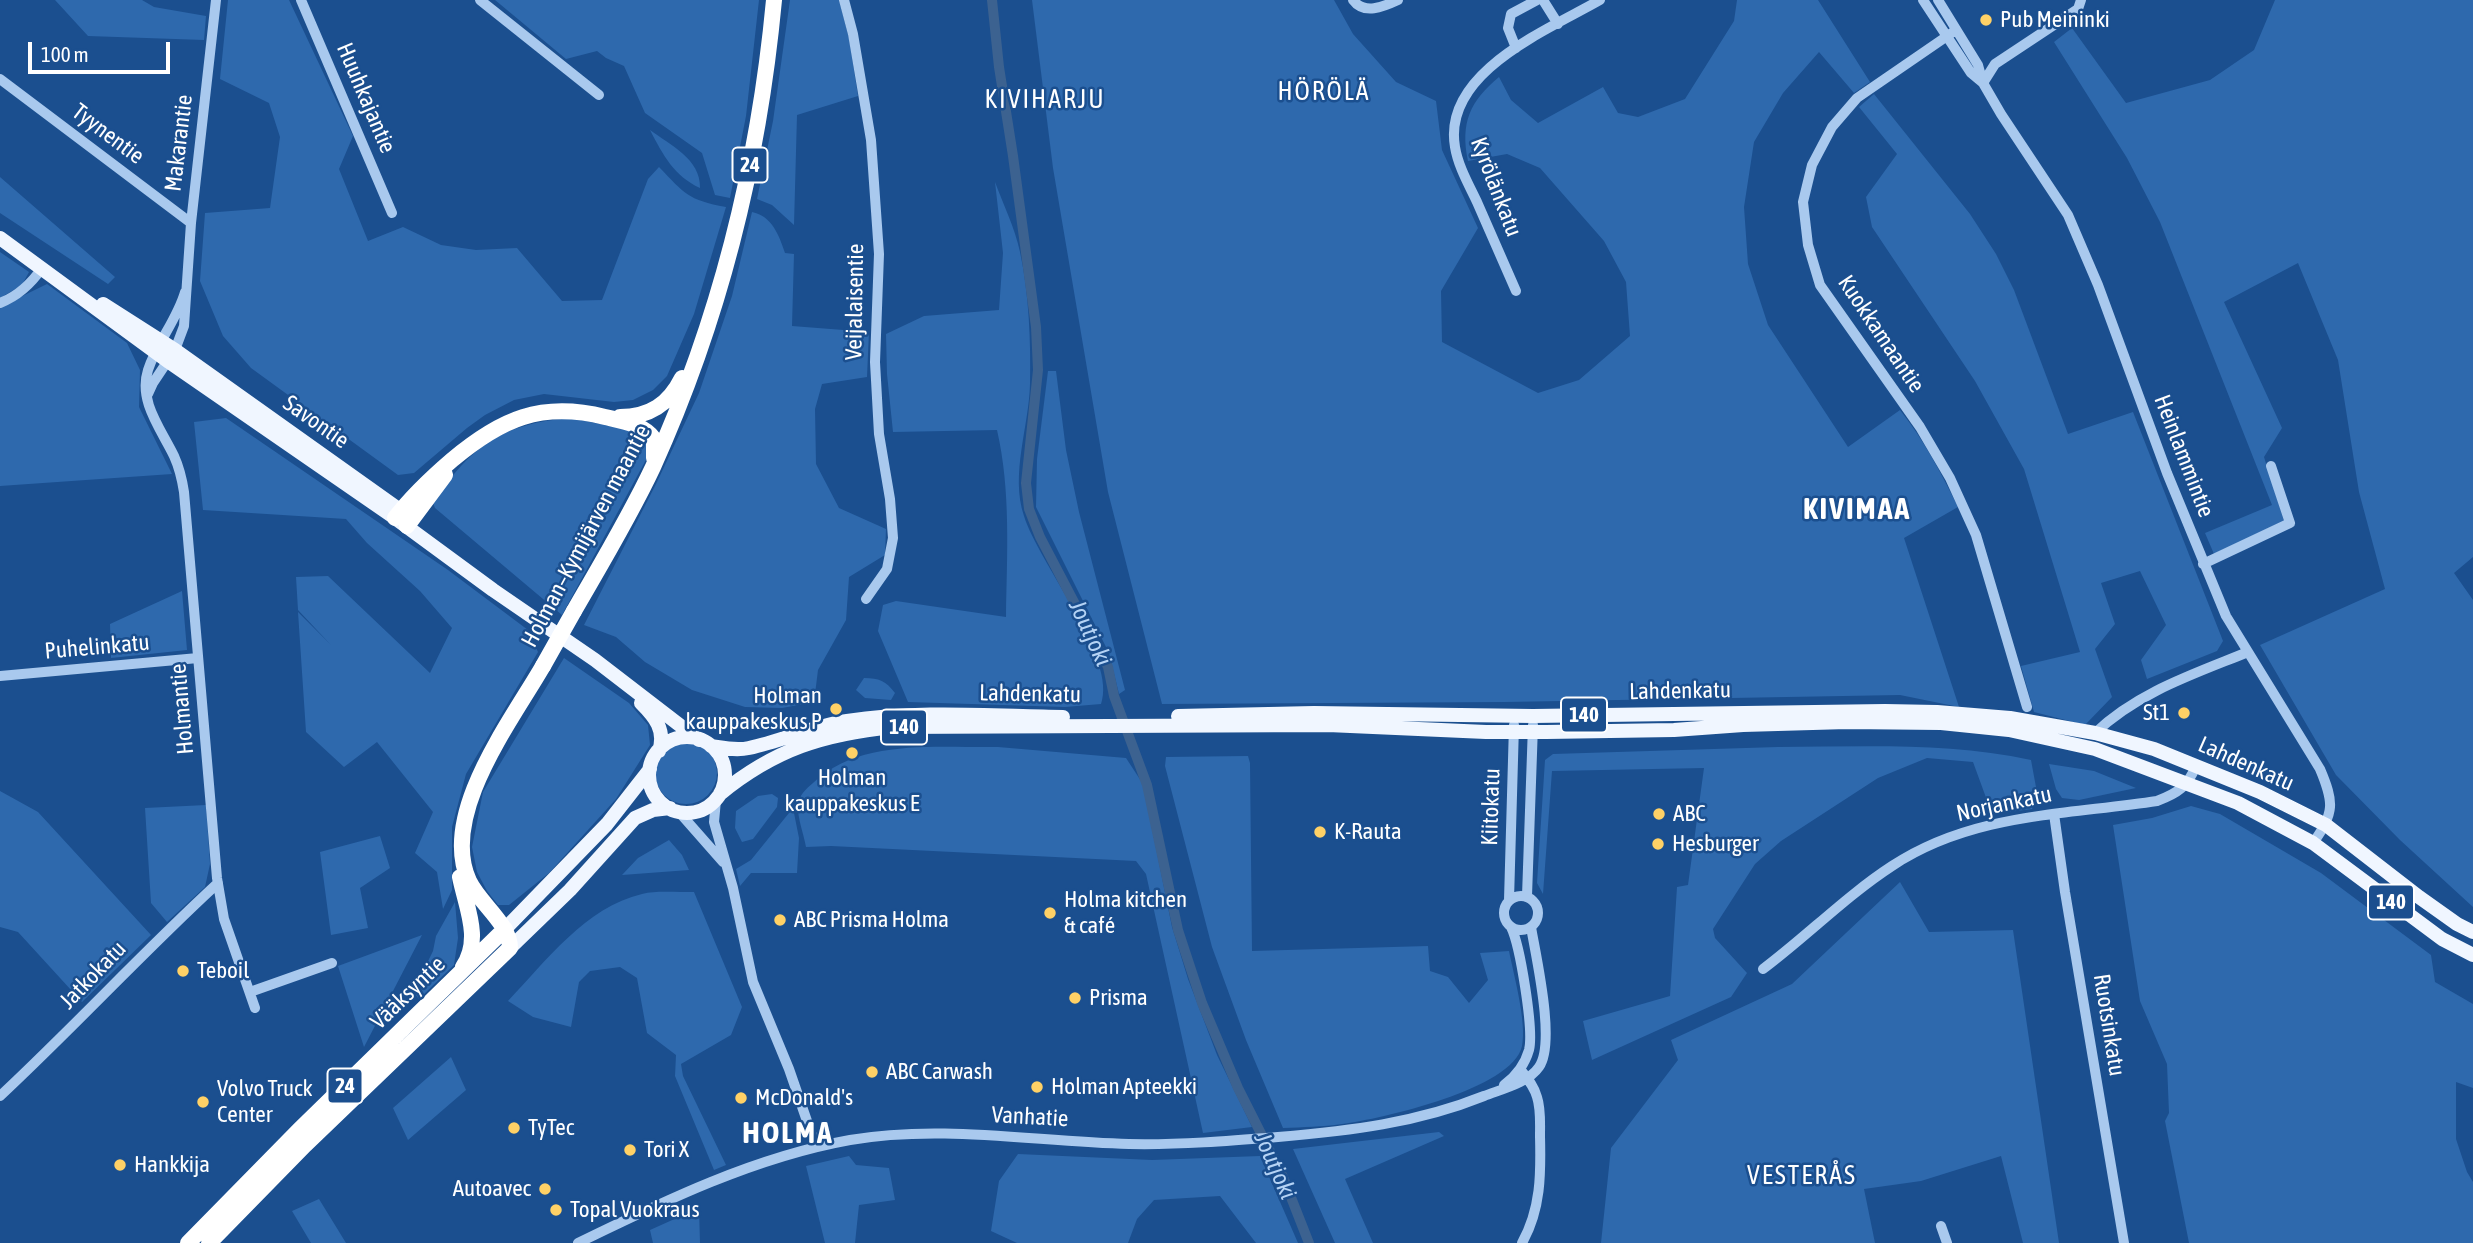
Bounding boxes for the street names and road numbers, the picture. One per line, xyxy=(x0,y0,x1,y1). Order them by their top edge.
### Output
street label: Huuhkajantie xyxy=(330,39,402,157)
street label: Makarantie xyxy=(159,93,199,193)
street label: Tyynentie xyxy=(66,98,150,170)
street label: Kyrölänkatu xyxy=(1464,133,1528,241)
road number: 24 xyxy=(732,148,768,182)
street label: Veijalaisentie xyxy=(840,244,870,360)
street label: Kuokkamaantie xyxy=(1832,270,1930,398)
street label: Savontie xyxy=(278,389,354,455)
street label: Heinlammintie xyxy=(2148,391,2220,521)
street label: Holman–Kymijärven maantie xyxy=(516,420,656,652)
street label: Puhelinkatu xyxy=(43,629,151,665)
street label: Holmantie xyxy=(164,662,200,756)
street label: Lahdenkatu xyxy=(1629,676,1731,706)
street label: Lahdenkatu xyxy=(979,679,1081,709)
road number: 140 xyxy=(1561,698,1607,732)
road number: 140 xyxy=(881,710,927,744)
street label: Lahdenkatu xyxy=(2194,731,2298,797)
street label: Kiitokatu xyxy=(1476,768,1506,846)
street label: Norjankatu xyxy=(1954,780,2054,828)
road number: 140 xyxy=(2368,884,2414,920)
street label: Jatkokatu xyxy=(54,935,132,1015)
street label: Vääksyntie xyxy=(365,951,451,1035)
street label: Ruotsinkatu xyxy=(2087,972,2131,1078)
road number: 24 xyxy=(328,1068,362,1104)
street label: Vanhatie xyxy=(991,1101,1069,1133)

